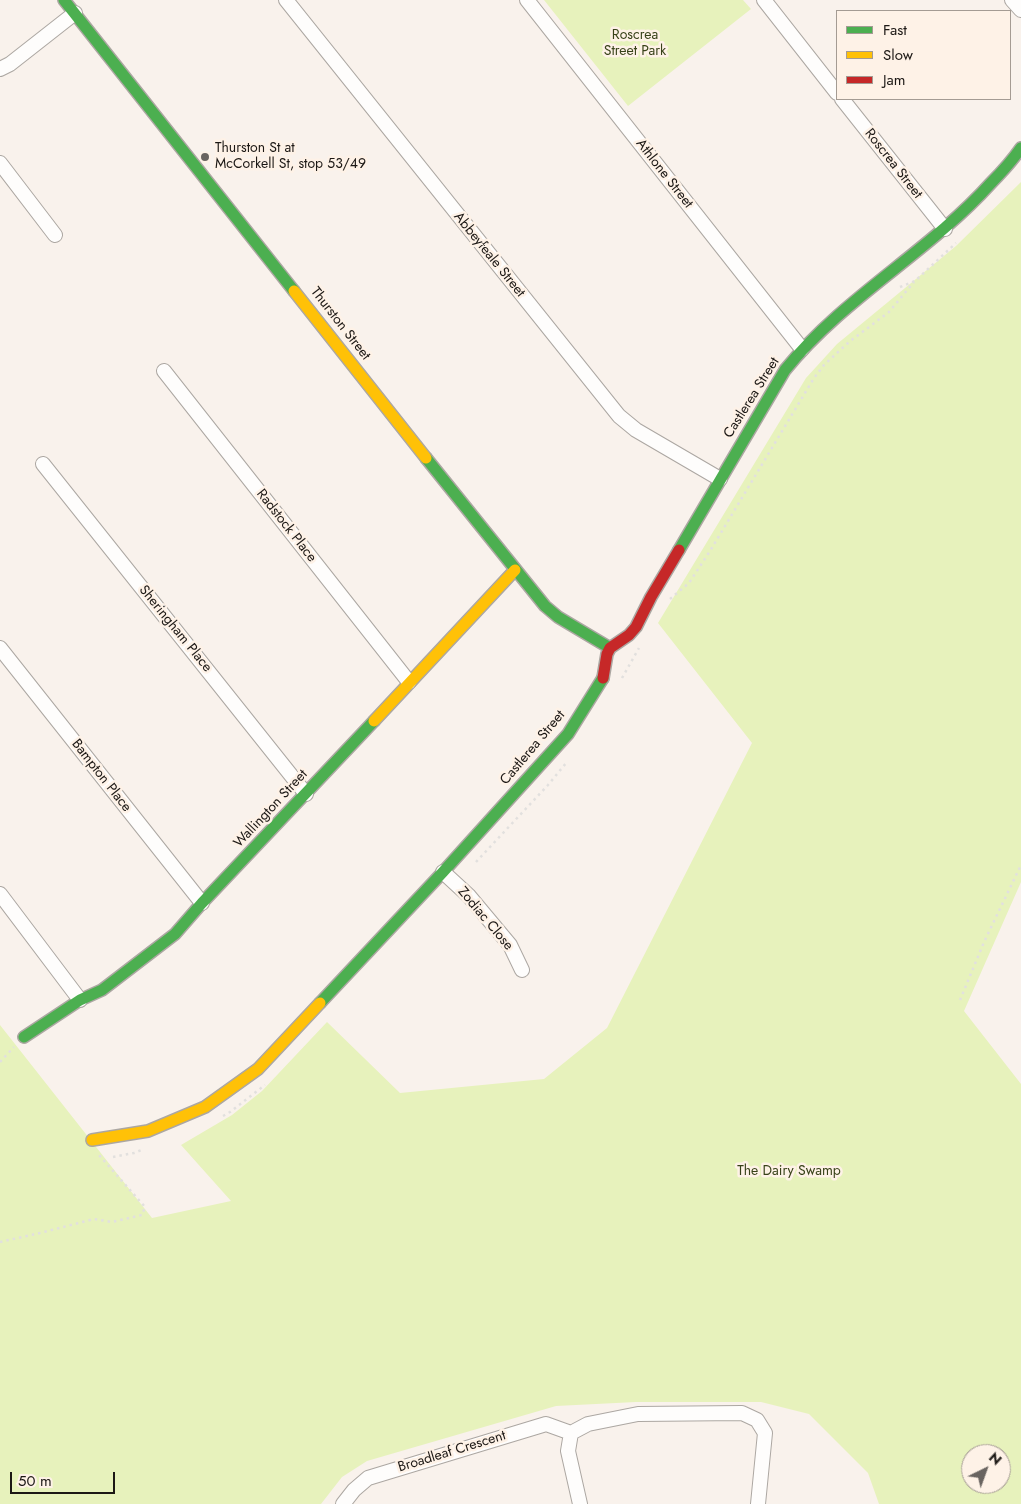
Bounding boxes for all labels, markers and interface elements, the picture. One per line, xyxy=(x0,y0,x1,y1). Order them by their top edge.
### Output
legend xyxy=(836,10,1011,100)
text: Fast xyxy=(883,19,907,41)
park label: Roscrea Street Park xyxy=(604,28,666,60)
text: Slow xyxy=(883,44,913,66)
text: Jam xyxy=(883,69,906,91)
street label: Roscrea Street xyxy=(861,126,925,202)
street label: Athlone Street xyxy=(632,136,696,212)
place label: Thurston St at McCorkell St, stop 53/49 xyxy=(215,141,366,174)
marker: Thurston St at McCorkell St, stop 53/49 xyxy=(199,151,211,163)
street label: Abbeyfeale Street xyxy=(450,209,528,301)
street label: Thurston Street xyxy=(306,284,374,364)
street label: Castlerea Street xyxy=(721,355,783,441)
street label: Radstock Place xyxy=(252,486,320,566)
street label: Sheringham Place xyxy=(135,582,215,676)
street label: Castlerea Street xyxy=(497,707,569,789)
street label: Bampton Place xyxy=(67,736,135,816)
street label: Wallington Street xyxy=(231,766,311,852)
street label: Zodiac Close xyxy=(454,884,516,954)
park label: The Dairy Swamp xyxy=(737,1164,841,1180)
street label: Broadleaf Crescent xyxy=(396,1428,508,1476)
north arrow xyxy=(961,1444,1011,1494)
text: N xyxy=(985,1447,1006,1470)
scale bar xyxy=(12,1462,118,1494)
text: 50 m xyxy=(18,1470,52,1492)

